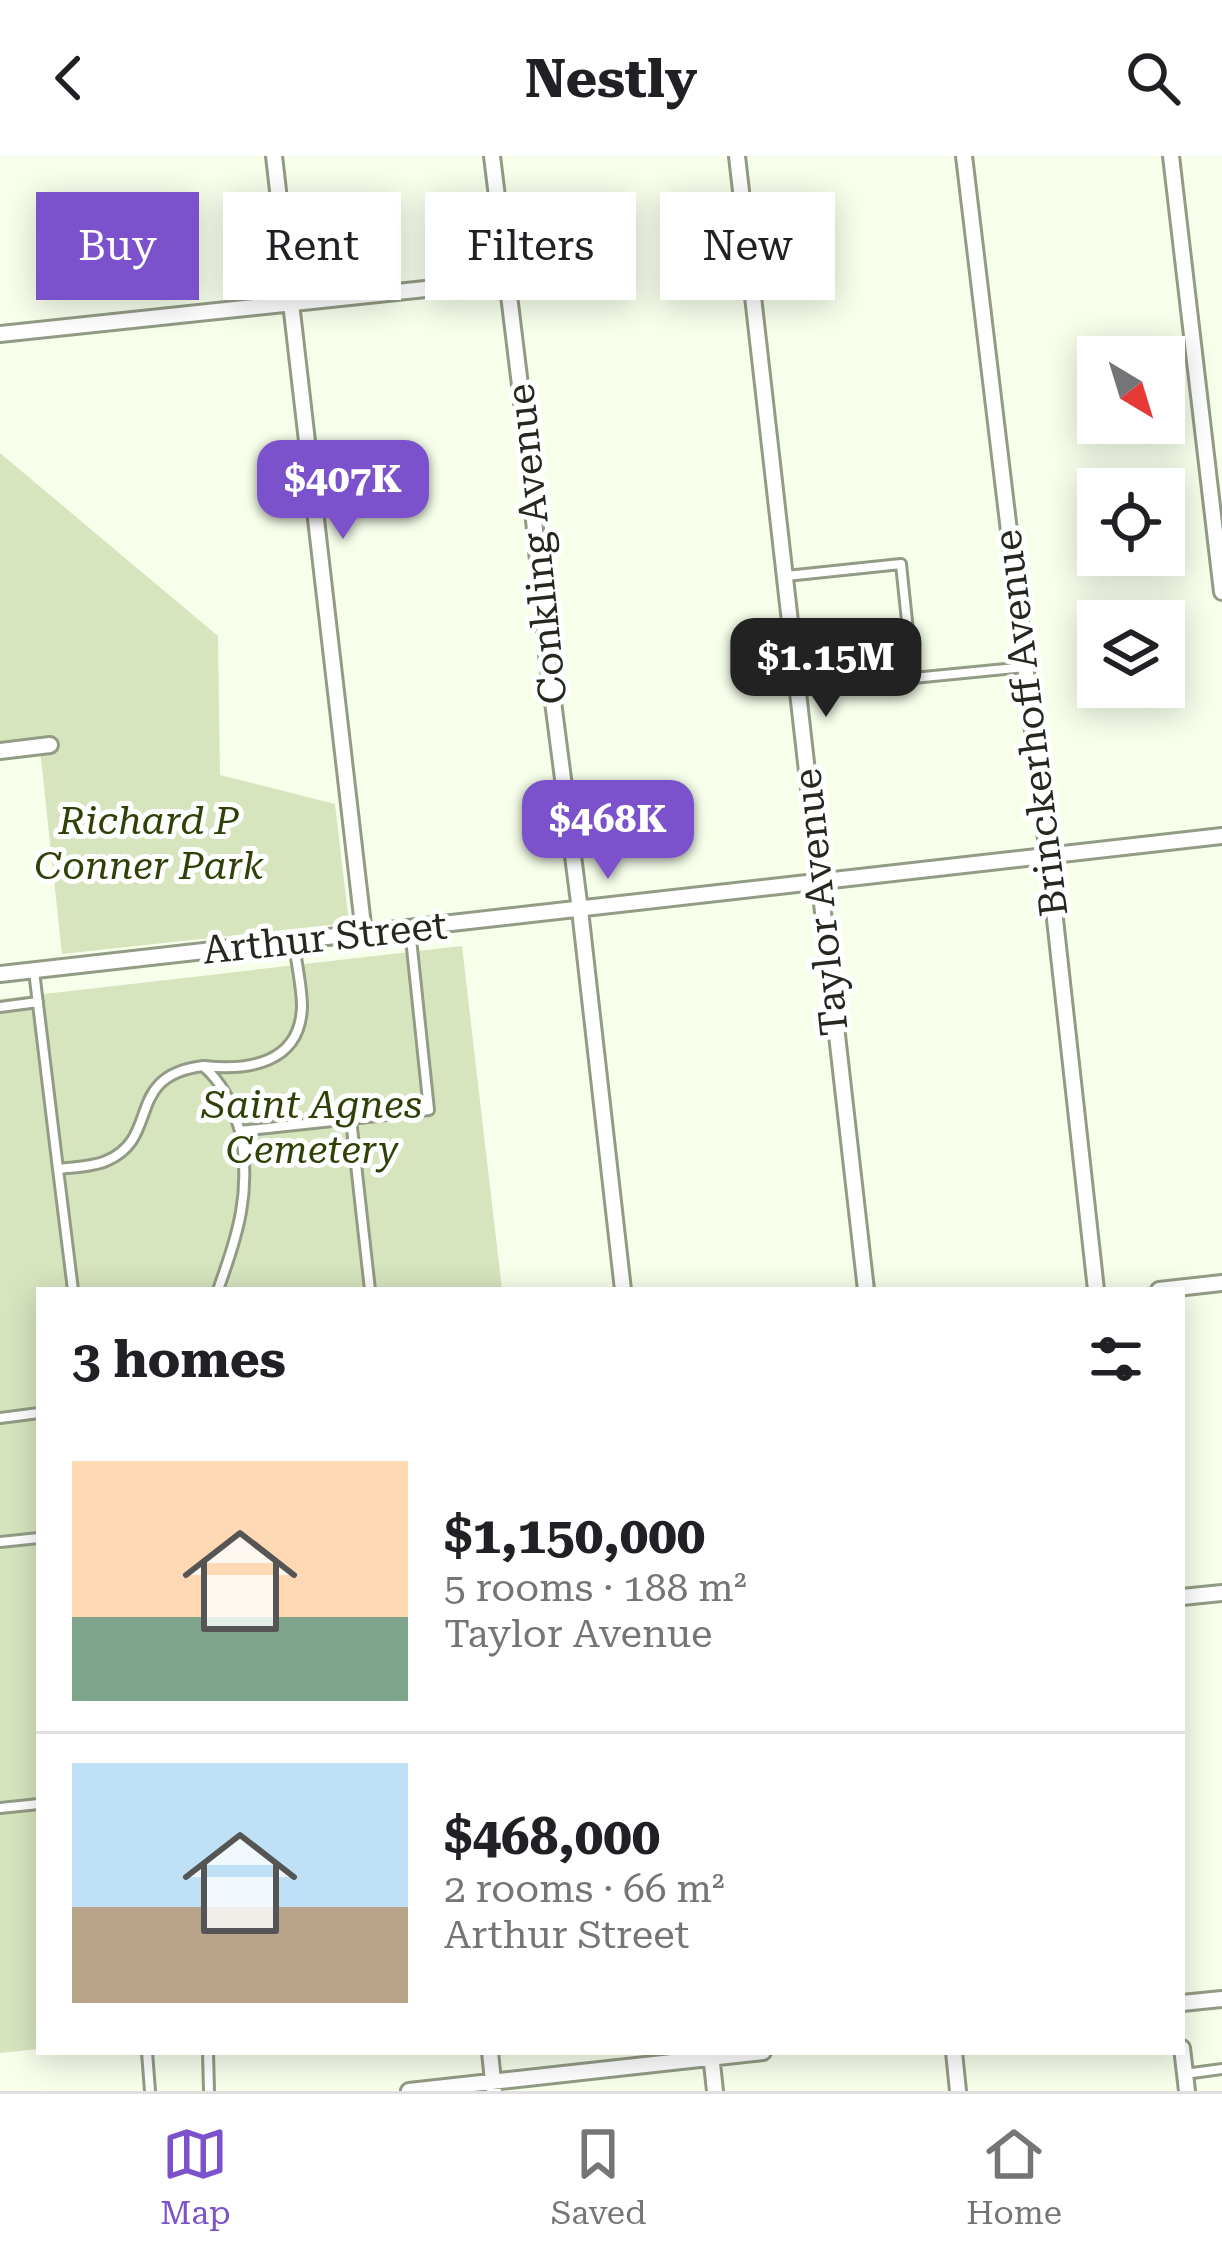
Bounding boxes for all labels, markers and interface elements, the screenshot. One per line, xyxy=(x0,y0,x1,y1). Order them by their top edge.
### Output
icon: back xyxy=(36,45,102,111)
icon: search xyxy=(1120,45,1186,111)
text: Nestly xyxy=(525,47,697,110)
chip: Buy xyxy=(36,192,199,300)
chip: Rent xyxy=(223,192,401,300)
chip: Filters xyxy=(425,192,636,300)
chip: New xyxy=(660,192,835,300)
north arrow xyxy=(1077,336,1185,444)
map controls xyxy=(1077,336,1185,708)
street label: Conkling Avenue xyxy=(497,382,577,706)
pin: $407K xyxy=(259,440,427,542)
text: $407K xyxy=(284,456,402,502)
button: locate xyxy=(1077,468,1185,576)
street label: Brinckerhoff Avenue xyxy=(984,527,1078,919)
button: layers xyxy=(1077,600,1185,708)
pin: $1.15M xyxy=(728,618,924,720)
text: $1.15M xyxy=(757,634,895,680)
street label: Taylor Avenue xyxy=(784,766,858,1038)
pin: $468K xyxy=(524,780,692,882)
text: $468K xyxy=(549,796,667,842)
park label: Richard P Conner Park xyxy=(34,798,265,889)
street label: Arthur Street xyxy=(201,902,449,974)
park label: Saint Agnes Cemetery xyxy=(201,1082,422,1173)
icon: filters xyxy=(1083,1326,1149,1392)
text: 3 homes xyxy=(72,1330,286,1389)
text: $1,150,000 xyxy=(444,1506,705,1565)
icon: home xyxy=(168,1509,312,1653)
text: 5 rooms · 188 m² xyxy=(444,1565,747,1611)
text: Taylor Avenue xyxy=(444,1611,712,1657)
text: $468,000 xyxy=(444,1807,660,1866)
icon: home xyxy=(168,1811,312,1955)
text: 2 rooms · 66 m² xyxy=(444,1866,725,1912)
text: Arthur Street xyxy=(444,1912,689,1958)
tab: Map xyxy=(160,2121,231,2232)
tab: Saved xyxy=(551,2121,646,2232)
tab: Home xyxy=(966,2121,1062,2232)

